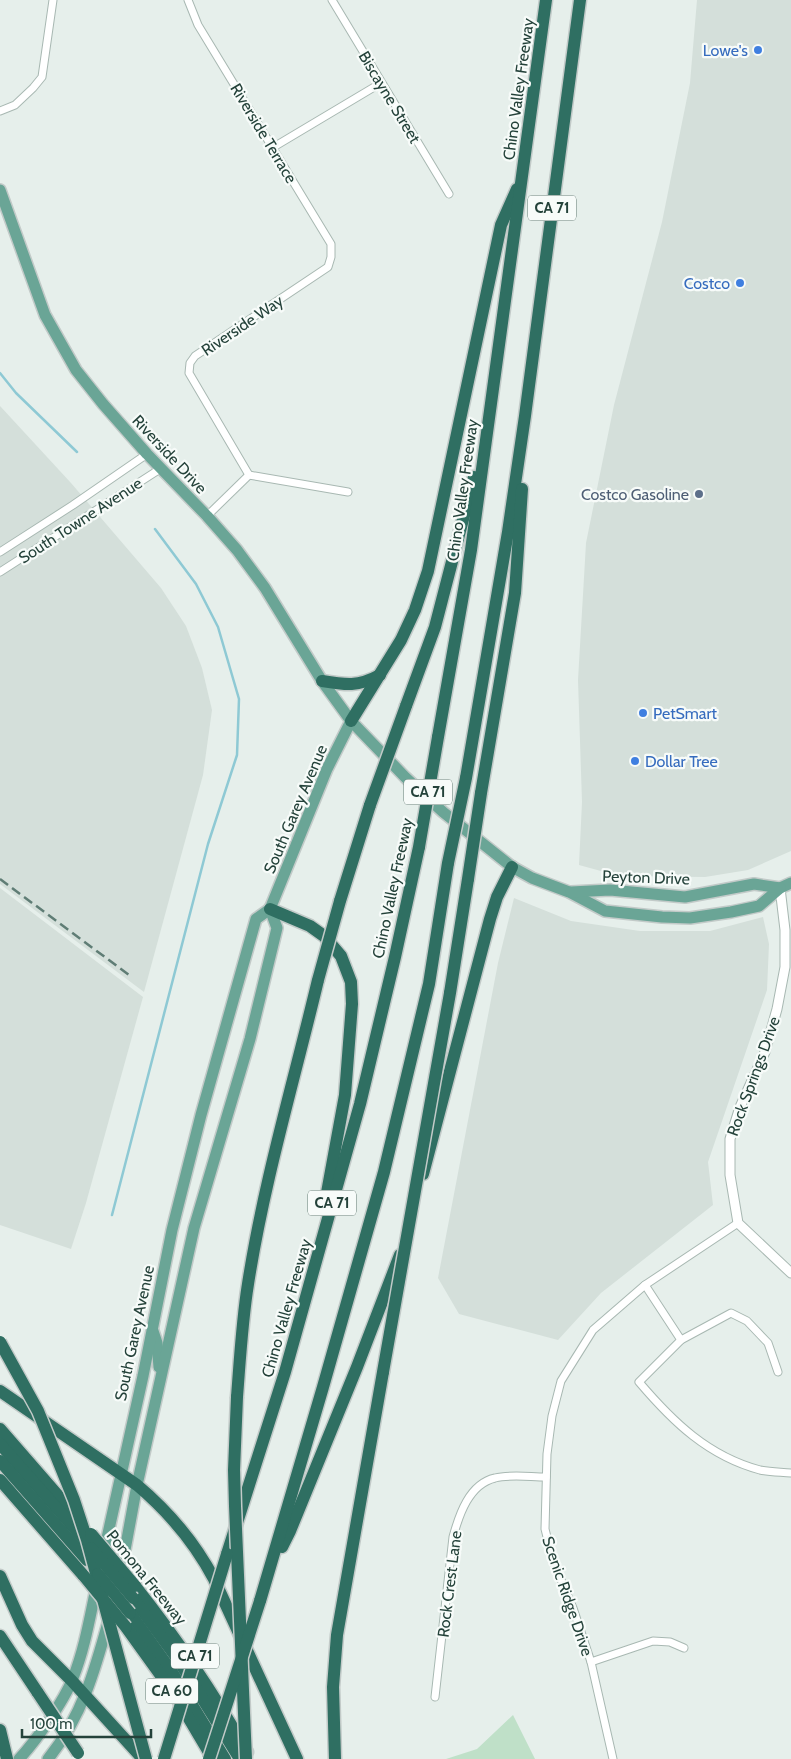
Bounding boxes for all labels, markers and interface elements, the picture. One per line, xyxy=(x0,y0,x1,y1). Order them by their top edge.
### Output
street label: Chino Valley Freeway xyxy=(499,17,538,161)
place label: Lowe's xyxy=(703,41,748,60)
marker: Lowe's xyxy=(752,44,764,56)
street label: Biscayne Street xyxy=(355,48,425,147)
street label: Riverside Terrace xyxy=(226,80,301,187)
road number: CA 71 xyxy=(528,196,576,220)
place label: Costco xyxy=(684,274,730,293)
marker: Costco xyxy=(734,277,746,289)
street label: Riverside Way xyxy=(198,291,287,360)
street label: Riverside Drive xyxy=(128,411,211,498)
street label: Chino Valley Freeway xyxy=(443,418,482,562)
street label: South Towne Avenue xyxy=(15,473,146,567)
place label: Costco Gasoline xyxy=(581,485,689,504)
marker: Costco Gasoline xyxy=(693,488,705,500)
place label: PetSmart xyxy=(653,704,718,723)
marker: PetSmart xyxy=(637,707,649,719)
street label: South Garey Avenue xyxy=(260,742,331,876)
place label: Dollar Tree xyxy=(645,752,718,771)
marker: Dollar Tree xyxy=(629,755,641,767)
road number: CA 71 xyxy=(404,780,452,804)
street label: Chino Valley Freeway xyxy=(368,816,417,960)
street label: Peyton Drive xyxy=(602,866,690,889)
street label: Rock Springs Drive xyxy=(723,1014,784,1139)
road number: CA 71 xyxy=(308,1190,356,1216)
street label: Chino Valley Freeway xyxy=(258,1237,315,1380)
street label: South Garey Avenue xyxy=(111,1264,158,1403)
street label: Pomona Freeway xyxy=(103,1526,191,1629)
street label: Rock Crest Lane xyxy=(434,1530,465,1639)
street label: Scenic Ridge Drive xyxy=(538,1534,597,1659)
road number: CA 71 xyxy=(171,1644,219,1668)
road number: CA 60 xyxy=(146,1678,198,1704)
scale bar xyxy=(22,1706,151,1738)
text: 100 m xyxy=(30,1715,72,1733)

